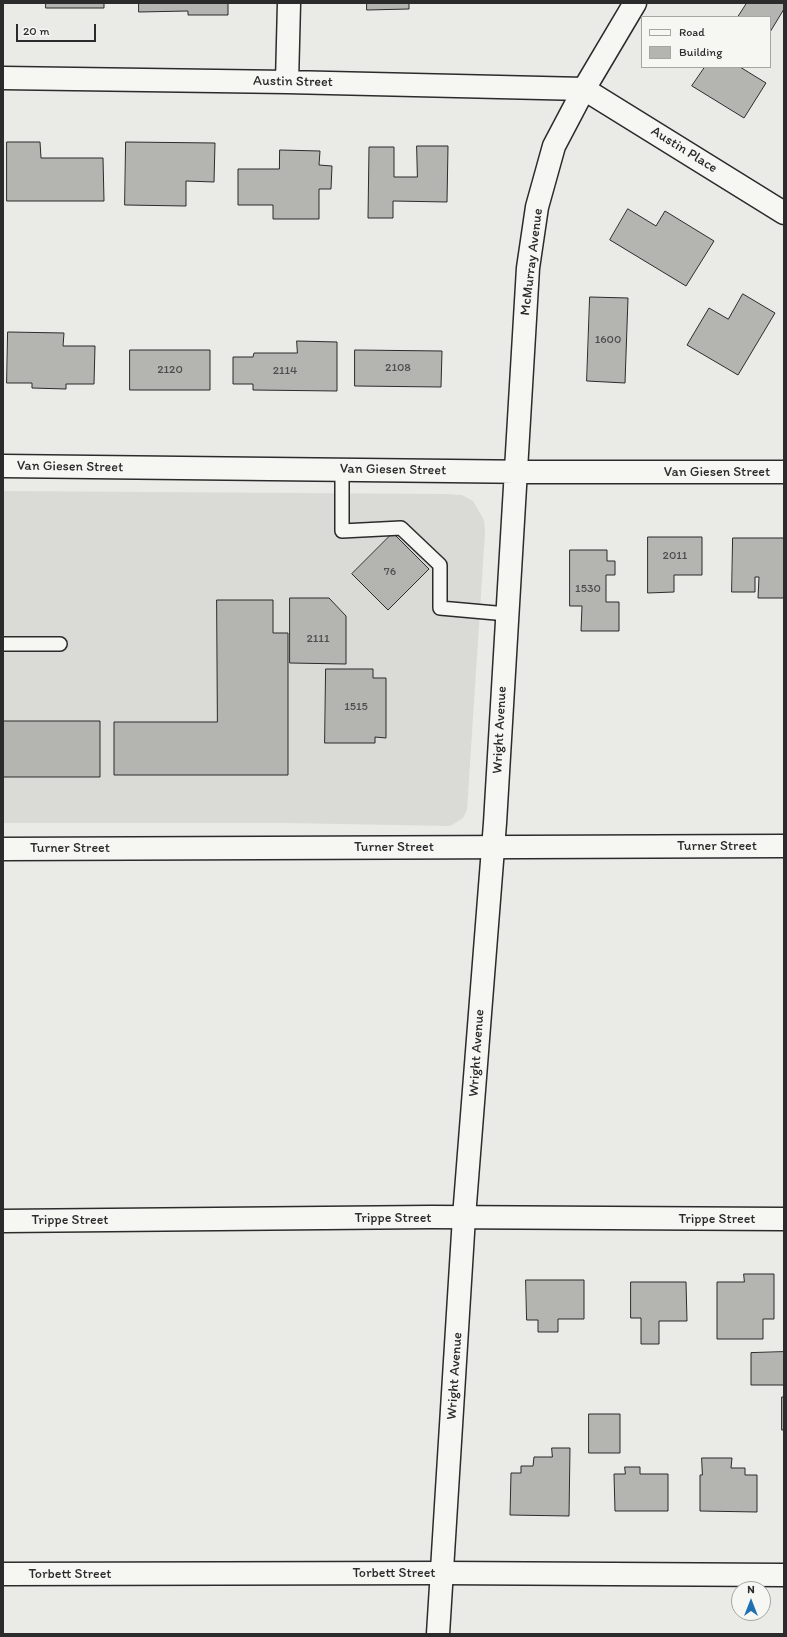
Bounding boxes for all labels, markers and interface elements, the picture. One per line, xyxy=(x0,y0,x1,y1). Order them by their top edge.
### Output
scale bar xyxy=(18,16,98,42)
legend xyxy=(641,16,771,68)
text: 20 m xyxy=(23,24,50,38)
text: Road xyxy=(679,25,705,39)
text: Building xyxy=(679,45,722,59)
street label: Austin Street xyxy=(253,73,333,91)
street label: Austin Place xyxy=(648,123,720,177)
street label: McMurray Avenue xyxy=(517,207,547,317)
house number: 1600 xyxy=(595,333,621,347)
house number: 2108 xyxy=(385,361,411,375)
house number: 2120 xyxy=(157,363,183,377)
house number: 2114 xyxy=(273,364,297,378)
street label: Van Giesen Street xyxy=(17,458,123,476)
street label: Van Giesen Street xyxy=(340,461,446,479)
street label: Van Giesen Street xyxy=(664,464,770,480)
house number: 2011 xyxy=(663,549,687,563)
house number: 76 xyxy=(384,565,396,579)
house number: 1530 xyxy=(575,582,601,596)
house number: 2111 xyxy=(306,632,330,646)
street label: Wright Avenue xyxy=(489,686,511,774)
house number: 1515 xyxy=(344,700,368,714)
street label: Turner Street xyxy=(677,838,757,854)
street label: Turner Street xyxy=(354,839,434,855)
street label: Turner Street xyxy=(30,840,110,856)
street label: Wright Avenue xyxy=(466,1009,488,1097)
street label: Trippe Street xyxy=(354,1210,432,1226)
street label: Trippe Street xyxy=(678,1211,756,1227)
street label: Trippe Street xyxy=(31,1212,109,1228)
street label: Wright Avenue xyxy=(444,1332,466,1420)
street label: Torbett Street xyxy=(352,1565,436,1581)
street label: Torbett Street xyxy=(28,1566,112,1582)
north arrow xyxy=(731,1581,771,1621)
text: N xyxy=(747,1583,755,1596)

